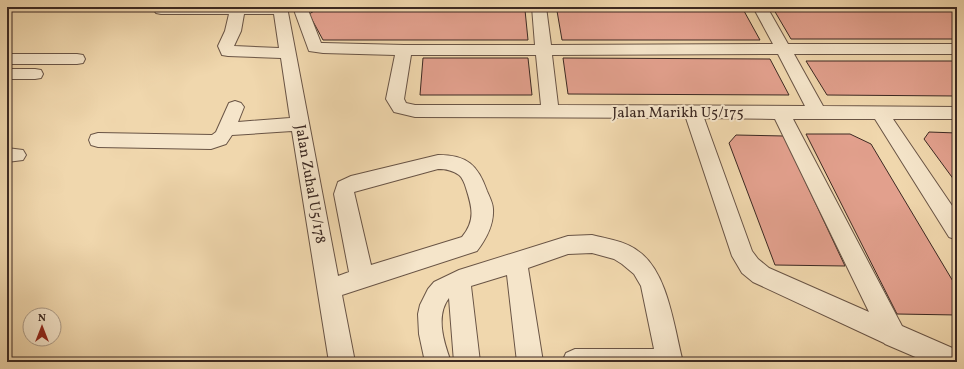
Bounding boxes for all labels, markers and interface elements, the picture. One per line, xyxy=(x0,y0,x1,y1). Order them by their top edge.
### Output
street label: Jalan Marikh U5/175 xyxy=(612,103,744,124)
street label: Jalan Zuhal U5/178 xyxy=(289,123,330,246)
north arrow xyxy=(22,307,62,347)
text: N xyxy=(38,311,46,326)

